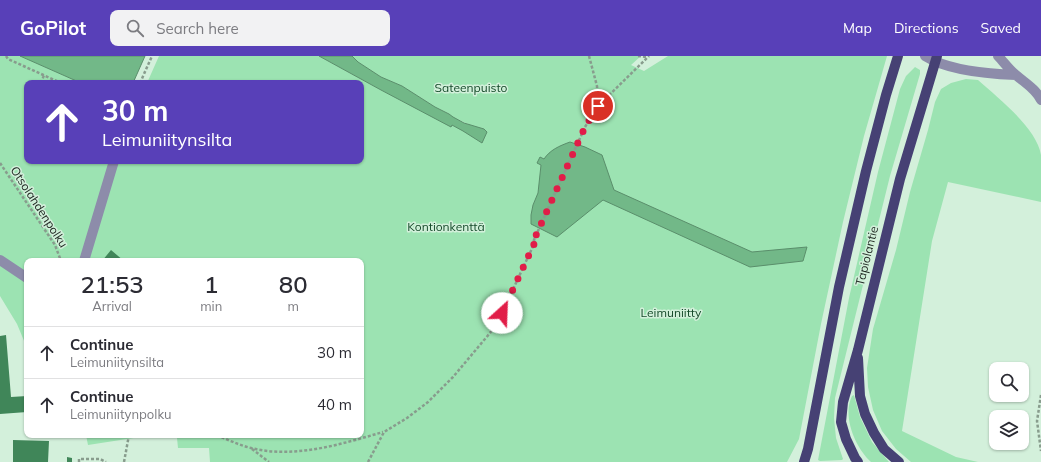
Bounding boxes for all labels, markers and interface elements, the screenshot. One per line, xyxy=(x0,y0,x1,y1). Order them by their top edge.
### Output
search box xyxy=(110,10,390,46)
text: GoPilot xyxy=(20,16,86,40)
icon: search xyxy=(124,17,146,39)
text: Search here xyxy=(156,19,239,38)
text: Map xyxy=(843,19,872,37)
text: Directions xyxy=(894,19,959,37)
text: Saved xyxy=(981,19,1021,37)
park label: Sateenpuisto xyxy=(435,80,508,95)
pin xyxy=(581,89,615,123)
text: 30 m xyxy=(102,93,168,128)
icon: arrive xyxy=(587,95,609,117)
icon: ahead xyxy=(36,96,88,148)
text: Leimuniitynsilta xyxy=(102,128,232,151)
street label: Otsolahdenpolku xyxy=(7,163,71,250)
park label: Kontionkenttä xyxy=(407,219,485,234)
street label: Tapiolantie xyxy=(852,224,881,287)
text: 21:53 xyxy=(80,269,144,299)
text: 1 xyxy=(204,269,218,299)
text: 80 xyxy=(279,269,308,299)
position arrow xyxy=(481,292,523,334)
text: Arrival xyxy=(92,298,132,314)
text: min xyxy=(200,298,222,314)
text: m xyxy=(287,298,299,314)
park label: Leimuniitty xyxy=(641,305,702,320)
text: Continue xyxy=(70,335,133,354)
icon: ahead xyxy=(36,342,58,364)
text: 30 m xyxy=(317,343,352,362)
text: Leimuniitynsilta xyxy=(70,354,164,370)
map controls xyxy=(989,362,1029,450)
button: search xyxy=(989,362,1029,402)
text: Continue xyxy=(70,387,133,406)
icon: ahead xyxy=(36,394,58,416)
text: 40 m xyxy=(317,395,352,414)
text: Leimuniitynpolku xyxy=(70,406,172,422)
button: layers xyxy=(989,410,1029,450)

